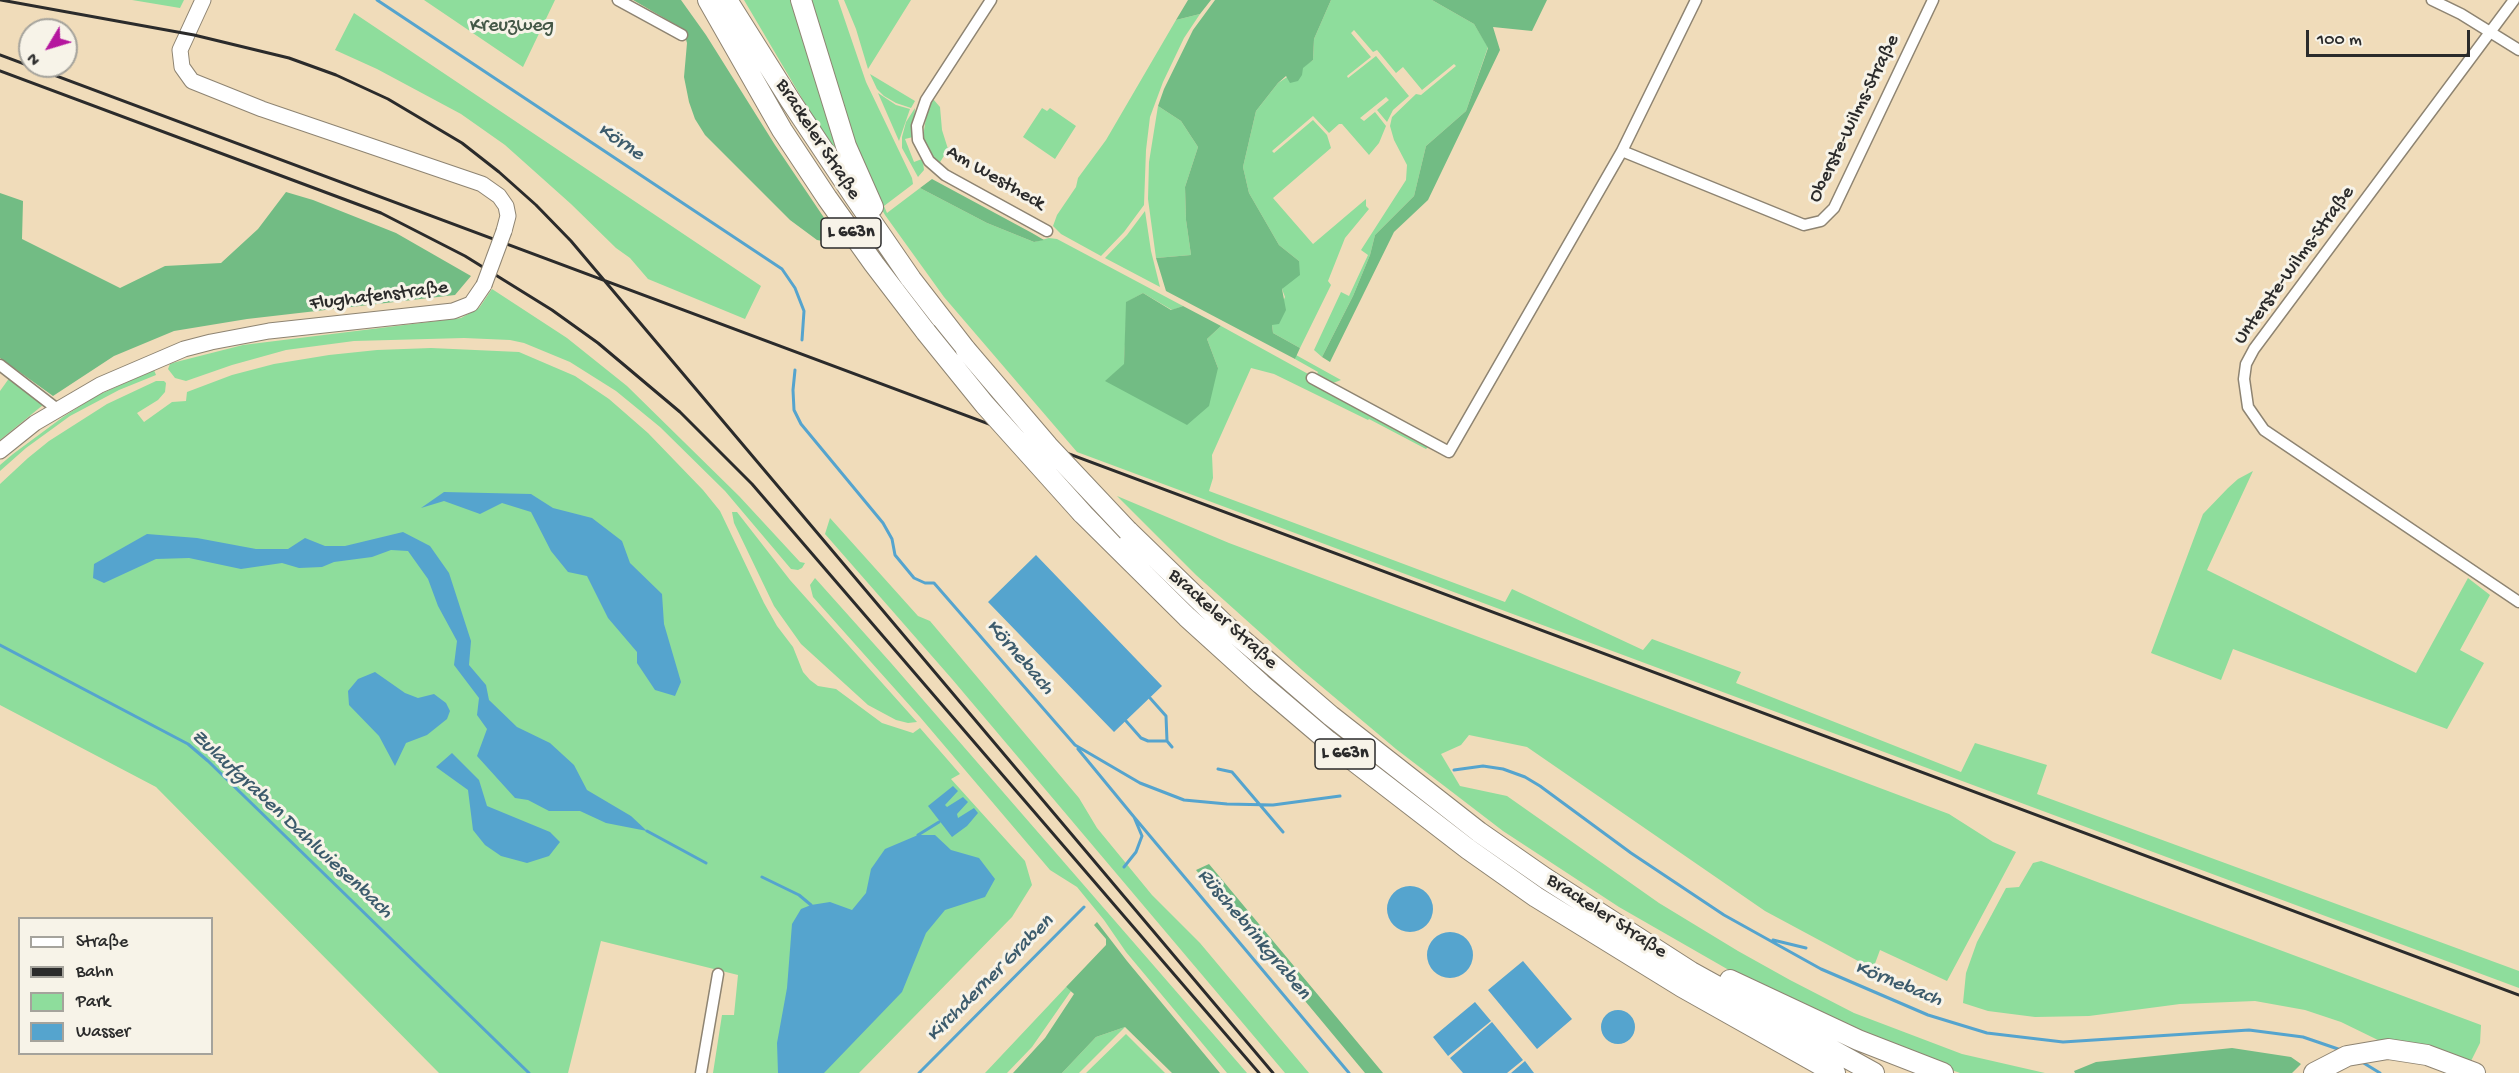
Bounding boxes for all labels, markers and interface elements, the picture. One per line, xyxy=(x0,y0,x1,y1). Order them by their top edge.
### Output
park label: Kreuzweg xyxy=(470,15,554,39)
north arrow xyxy=(18,18,78,78)
scale bar xyxy=(2309,18,2472,56)
text: 100 m xyxy=(2317,30,2362,51)
street label: Oberste-Wilms-Straße xyxy=(1804,31,1906,207)
text: N xyxy=(24,48,46,68)
street label: Brackeler Straße xyxy=(769,75,865,205)
water label: Körne xyxy=(592,118,648,168)
street label: Am Westheck xyxy=(941,141,1049,217)
street label: Unterste-Wilms-Straße xyxy=(2229,182,2361,350)
road number: L 663n xyxy=(821,218,881,248)
street label: Flughafenstraße xyxy=(308,277,450,317)
street label: Brackeler Straße xyxy=(1162,565,1282,675)
water label: Körnebach xyxy=(979,615,1059,701)
water label: Zulaufgraben Dahlwiesenbach xyxy=(185,725,397,925)
road number: L 663n xyxy=(1315,739,1375,769)
water label: Rüschebrinkgraben xyxy=(1191,864,1315,1006)
street label: Brackeler Straße xyxy=(1541,869,1671,965)
water label: Kirchderner Graben xyxy=(922,910,1060,1048)
legend xyxy=(18,917,213,1055)
text: Straße xyxy=(76,932,128,953)
water label: Körnebach xyxy=(1851,956,1945,1014)
text: Bahn xyxy=(76,962,113,983)
text: Park xyxy=(76,992,110,1013)
text: Wasser xyxy=(76,1022,130,1043)

